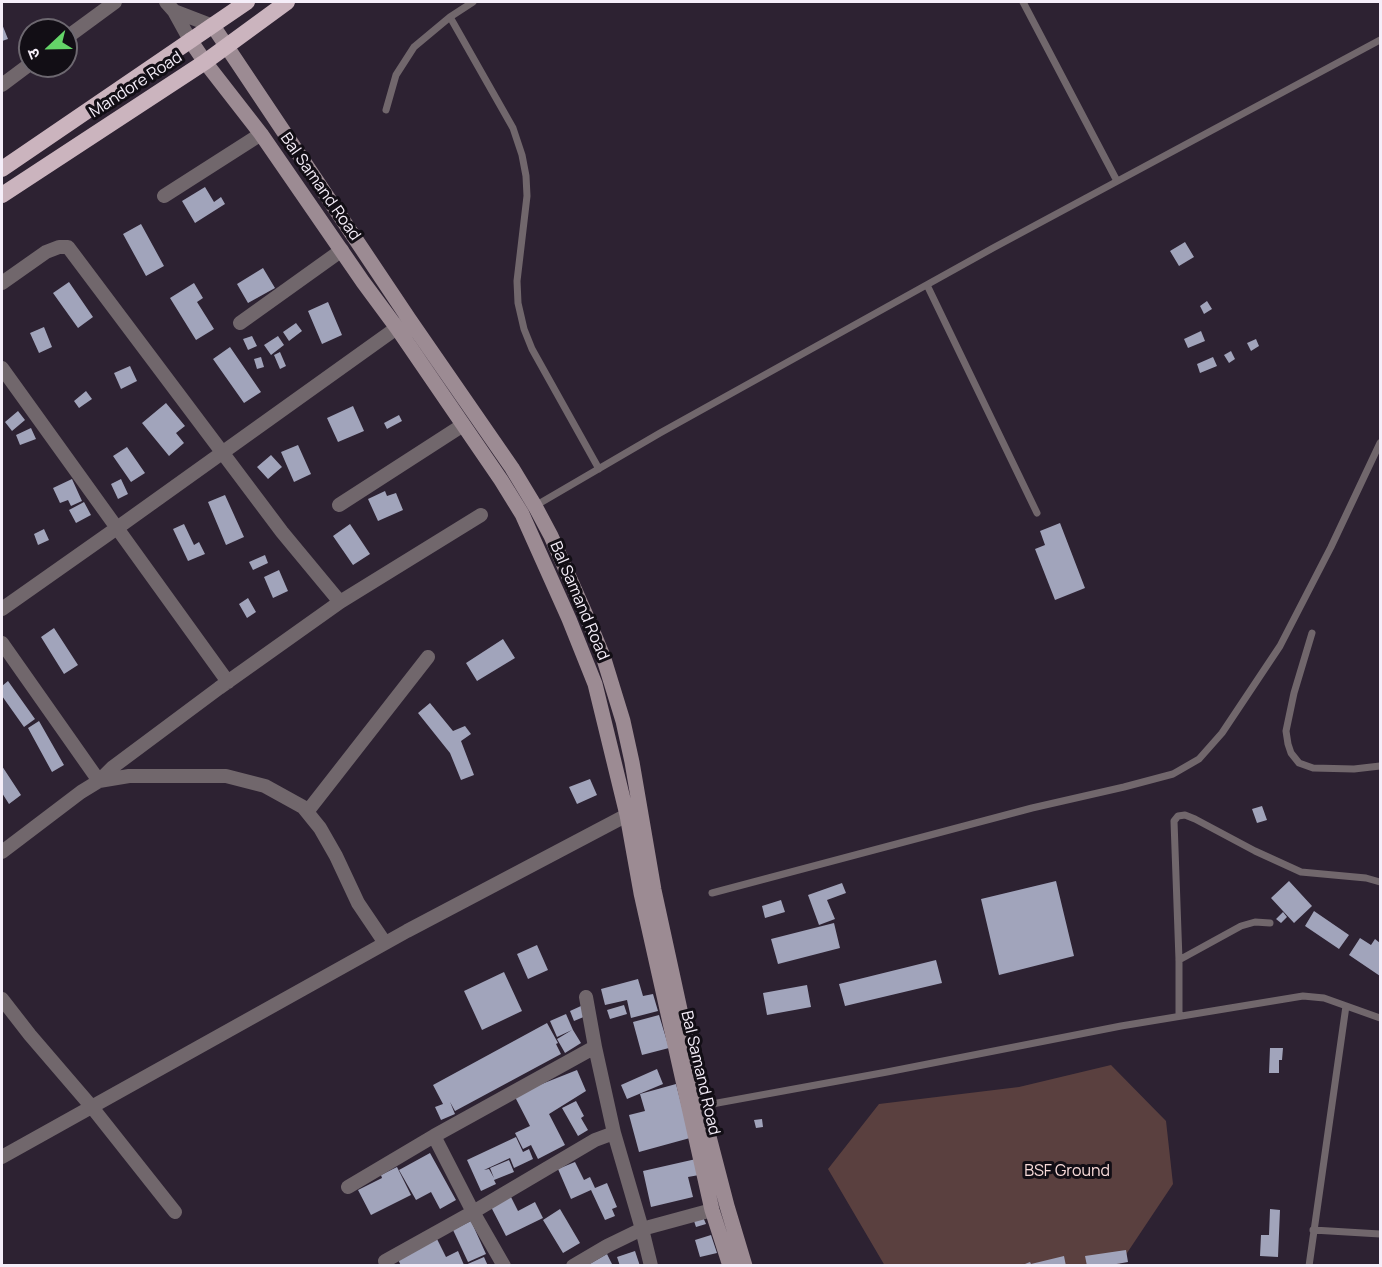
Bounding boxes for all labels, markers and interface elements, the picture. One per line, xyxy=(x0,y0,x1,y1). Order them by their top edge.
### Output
north arrow xyxy=(18,18,78,78)
text: उ xyxy=(21,46,45,62)
street label: Mandore Road xyxy=(86,48,186,122)
street label: Bal Samand Road xyxy=(276,130,364,244)
street label: Bal Samand Road xyxy=(545,539,613,663)
street label: Bal Samand Road xyxy=(676,1009,724,1137)
park label: BSF Ground xyxy=(1024,1162,1110,1182)

